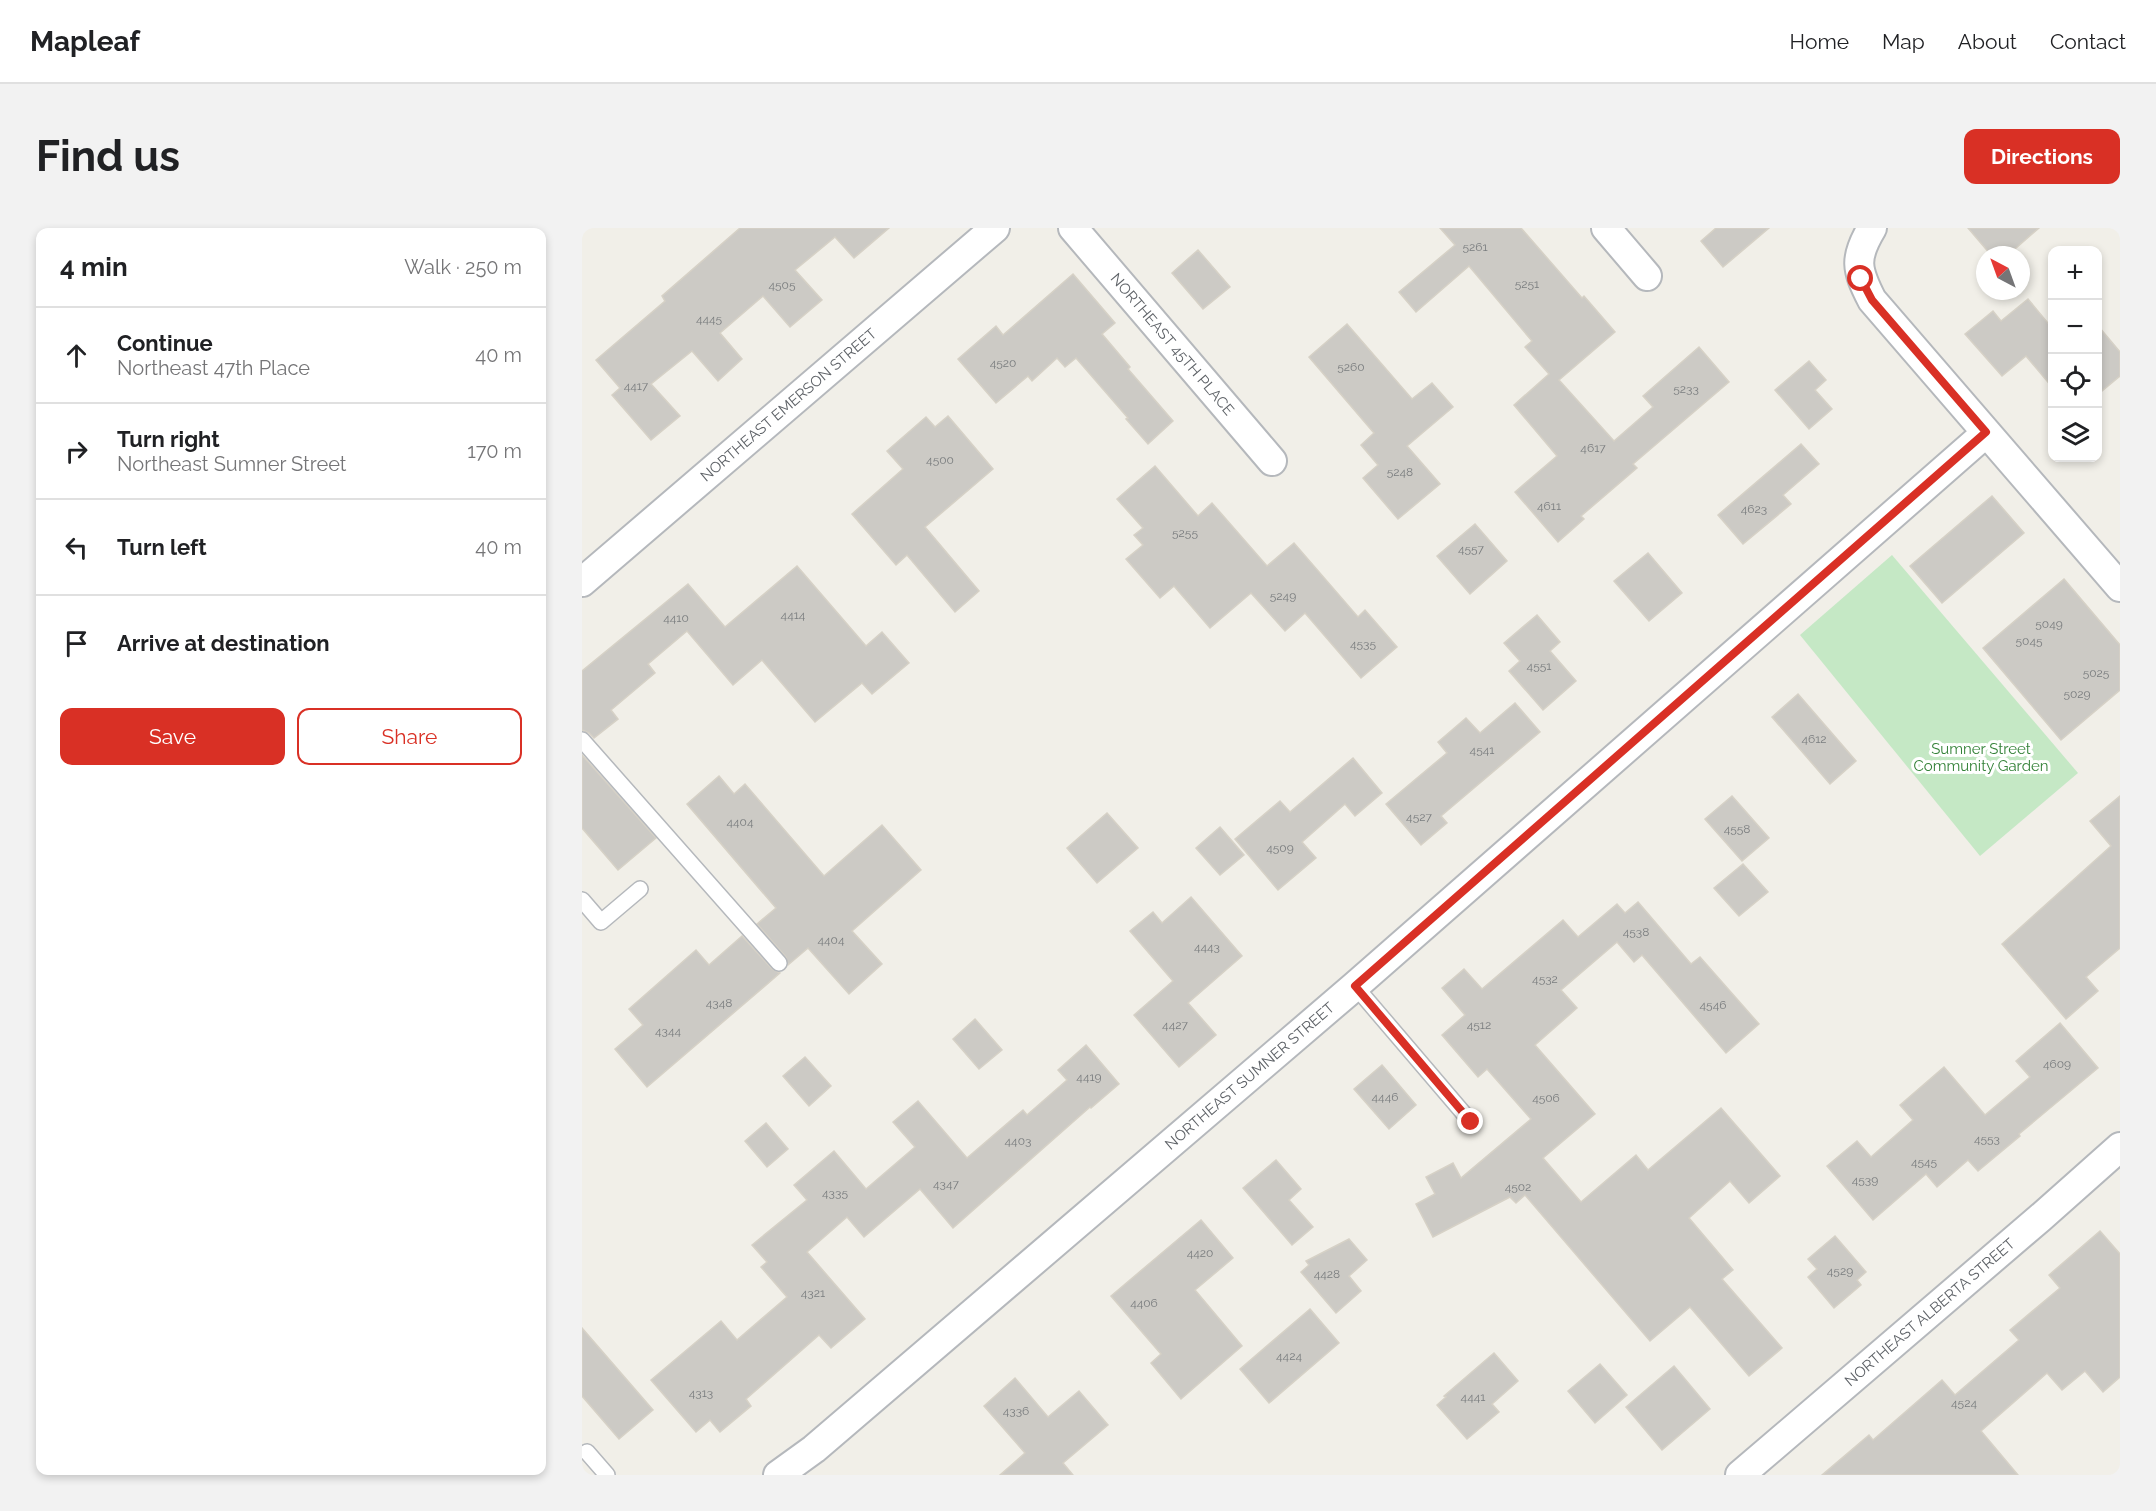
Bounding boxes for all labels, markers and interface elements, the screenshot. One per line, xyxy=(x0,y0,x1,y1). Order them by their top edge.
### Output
text: Mapleaf xyxy=(30,25,140,58)
text: Home xyxy=(1790,29,1849,54)
text: Map xyxy=(1882,29,1925,54)
text: About xyxy=(1958,29,2017,54)
text: Contact xyxy=(2050,29,2126,54)
button: Directions xyxy=(1964,129,2120,184)
text: Find us xyxy=(36,132,180,181)
house number: 5261 xyxy=(1462,240,1488,254)
north arrow xyxy=(1976,246,2030,300)
map controls xyxy=(2048,246,2102,462)
button: + xyxy=(2048,246,2102,300)
text: 4 min xyxy=(60,252,128,282)
text: Walk · 250 m xyxy=(404,255,522,279)
route start xyxy=(1847,265,1873,291)
street label: NORTHEAST 45TH PLACE xyxy=(1107,270,1238,419)
house number: 5251 xyxy=(1515,277,1539,291)
house number: 4505 xyxy=(769,278,796,292)
button: − xyxy=(2048,300,2102,354)
house number: 4445 xyxy=(696,312,723,326)
street label: NORTHEAST EMERSON STREET xyxy=(697,325,880,485)
text: Continue xyxy=(117,330,213,356)
icon: ahead xyxy=(60,339,93,372)
text: 40 m xyxy=(475,343,522,367)
button: locate xyxy=(2048,354,2102,408)
text: Northeast 47th Place xyxy=(117,356,310,380)
house number: 4520 xyxy=(990,356,1016,370)
house number: 5260 xyxy=(1337,360,1365,374)
house number: 4417 xyxy=(624,379,649,393)
house number: 5233 xyxy=(1673,382,1699,396)
button: layers xyxy=(2048,408,2102,462)
text: Turn right xyxy=(117,426,220,452)
icon: right xyxy=(60,435,93,468)
text: 170 m xyxy=(467,439,522,463)
house number: 4617 xyxy=(1580,441,1606,455)
text: Northeast Sumner Street xyxy=(117,452,347,476)
house number: 4500 xyxy=(926,453,954,467)
house number: 5248 xyxy=(1387,465,1413,479)
house number: 4611 xyxy=(1537,499,1561,513)
house number: 4623 xyxy=(1741,502,1767,516)
house number: 5255 xyxy=(1172,526,1198,540)
icon: left xyxy=(60,531,93,564)
text: Turn left xyxy=(117,534,207,560)
text: 40 m xyxy=(475,535,522,559)
house number: 4557 xyxy=(1458,542,1485,556)
house number: 5249 xyxy=(1270,589,1296,603)
house number: 4414 xyxy=(781,608,806,622)
house number: 4410 xyxy=(663,611,689,625)
house number: 5049 xyxy=(2035,617,2063,631)
icon: arrive xyxy=(60,627,93,660)
text: Arrive at destination xyxy=(117,630,330,656)
house number: 5045 xyxy=(2016,634,2043,648)
house number: 4535 xyxy=(1350,637,1376,651)
house number: 4551 xyxy=(1527,659,1551,673)
house number: 5025 xyxy=(2083,666,2110,680)
house number: 5029 xyxy=(2063,687,2091,701)
button: Save xyxy=(60,708,285,765)
button: Share xyxy=(297,708,522,765)
house number: 4612 xyxy=(1801,732,1827,746)
park label: Sumner Street Community Garden xyxy=(1913,740,2049,775)
house number: 4541 xyxy=(1470,743,1494,757)
house number: 4527 xyxy=(1406,810,1432,824)
house number: 4404 xyxy=(726,815,754,829)
house number: 4558 xyxy=(1724,822,1750,836)
house number: 4509 xyxy=(1266,841,1294,855)
house number: 4538 xyxy=(1623,925,1649,939)
house number: 4404 xyxy=(817,933,845,947)
house number: 4443 xyxy=(1194,940,1220,954)
house number: 4532 xyxy=(1532,972,1558,986)
house number: 4348 xyxy=(706,996,732,1010)
house number: 4546 xyxy=(1700,998,1726,1012)
street label: NORTHEAST SUMNER STREET xyxy=(1162,999,1338,1153)
house number: 4427 xyxy=(1162,1018,1188,1032)
house number: 4512 xyxy=(1467,1018,1491,1032)
house number: 4344 xyxy=(655,1024,681,1038)
house number: 4609 xyxy=(2043,1057,2071,1071)
house number: 4419 xyxy=(1076,1070,1102,1084)
house number: 4446 xyxy=(1372,1090,1398,1104)
house number: 4506 xyxy=(1532,1091,1560,1105)
route end xyxy=(1457,1108,1483,1134)
house number: 4553 xyxy=(1974,1132,2000,1146)
house number: 4403 xyxy=(1005,1134,1031,1148)
house number: 4545 xyxy=(1911,1155,1938,1169)
house number: 4539 xyxy=(1852,1173,1878,1187)
house number: 4347 xyxy=(933,1177,960,1191)
house number: 4502 xyxy=(1505,1180,1531,1194)
house number: 4335 xyxy=(822,1186,848,1200)
street label: NORTHEAST ALBERTA STREET xyxy=(1841,1235,2018,1390)
house number: 4420 xyxy=(1187,1246,1213,1260)
house number: 4529 xyxy=(1827,1264,1853,1278)
house number: 4428 xyxy=(1314,1267,1340,1281)
house number: 4321 xyxy=(801,1286,825,1300)
house number: 4406 xyxy=(1130,1296,1158,1310)
house number: 4424 xyxy=(1276,1349,1302,1363)
house number: 4313 xyxy=(689,1386,713,1400)
house number: 4441 xyxy=(1461,1390,1485,1404)
house number: 4524 xyxy=(1951,1396,1977,1410)
house number: 4336 xyxy=(1003,1404,1029,1418)

